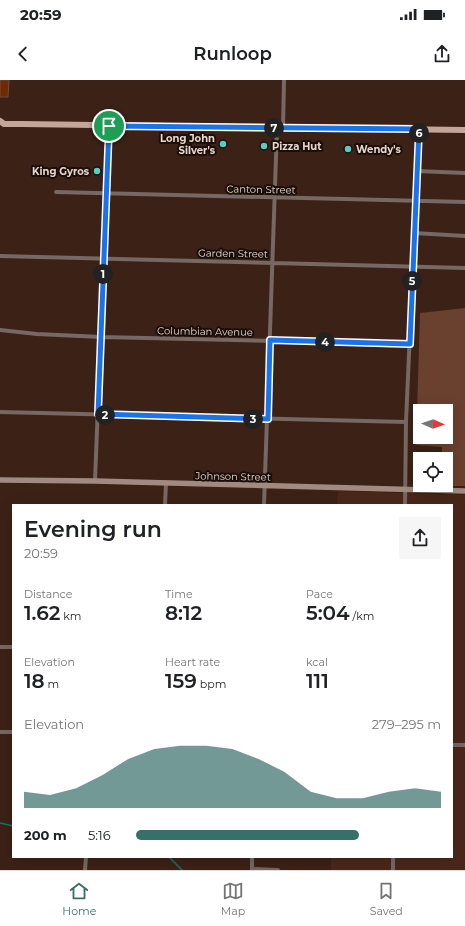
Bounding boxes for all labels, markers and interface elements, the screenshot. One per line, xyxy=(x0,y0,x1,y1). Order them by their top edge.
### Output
text: 20:59 xyxy=(20,5,61,24)
icon: back xyxy=(12,43,34,65)
text: Runloop xyxy=(193,43,272,65)
icon: share xyxy=(431,43,453,65)
pin xyxy=(92,109,126,143)
icon: arrive xyxy=(98,115,120,137)
pin: 7 xyxy=(264,118,284,138)
text: 7 xyxy=(271,121,277,135)
pin: 6 xyxy=(409,123,429,143)
text: 6 xyxy=(415,126,423,140)
place label: Long John Silver's xyxy=(160,132,216,157)
marker: Long John Silver's xyxy=(218,139,228,149)
place label: Pizza Hut xyxy=(272,140,322,153)
marker: Pizza Hut xyxy=(259,141,269,151)
place label: Wendy's xyxy=(356,143,402,156)
marker: Wendy's xyxy=(343,144,353,154)
place label: King Gyros xyxy=(32,165,90,178)
marker: King Gyros xyxy=(92,166,102,176)
street label: Canton Street xyxy=(226,182,296,197)
street label: Garden Street xyxy=(198,246,268,261)
pin: 1 xyxy=(93,264,113,284)
text: 1 xyxy=(101,267,105,281)
pin: 5 xyxy=(402,271,422,291)
text: 5 xyxy=(409,274,415,288)
street label: Columbian Avenue xyxy=(157,324,253,339)
pin: 4 xyxy=(315,332,335,352)
text: 4 xyxy=(321,335,329,349)
north arrow xyxy=(413,404,453,444)
map controls xyxy=(413,404,453,492)
pin: 2 xyxy=(95,405,115,425)
text: 2 xyxy=(102,408,108,422)
pin: 3 xyxy=(243,409,263,429)
text: 3 xyxy=(250,412,256,426)
button: locate xyxy=(413,452,453,492)
street label: Johnson Street xyxy=(194,469,271,484)
text: Evening run xyxy=(24,516,162,543)
button: share xyxy=(399,517,441,559)
text: 20:59 xyxy=(24,545,58,561)
text: Distance xyxy=(24,587,72,601)
text: Time xyxy=(165,587,193,601)
text: Pace xyxy=(306,587,333,601)
text: 1.62 xyxy=(24,601,60,625)
text: 8:12 xyxy=(165,601,202,625)
text: 5:04 xyxy=(306,601,350,625)
text: km xyxy=(60,609,81,623)
text: /km xyxy=(350,609,374,623)
text: Elevation xyxy=(24,655,75,669)
text: Heart rate xyxy=(165,655,220,669)
text: kcal xyxy=(306,655,328,669)
text: 18 xyxy=(24,669,45,693)
text: 159 xyxy=(165,669,197,693)
text: 111 xyxy=(306,669,329,693)
text: m xyxy=(45,677,59,691)
text: bpm xyxy=(197,677,226,691)
text: Elevation xyxy=(24,716,84,732)
text: 279–295 m xyxy=(372,716,441,732)
text: 200 m xyxy=(24,827,67,843)
text: 5:16 xyxy=(88,827,111,843)
tab: Home xyxy=(62,880,96,918)
tab: Map xyxy=(221,880,245,918)
tab: Saved xyxy=(370,880,403,918)

